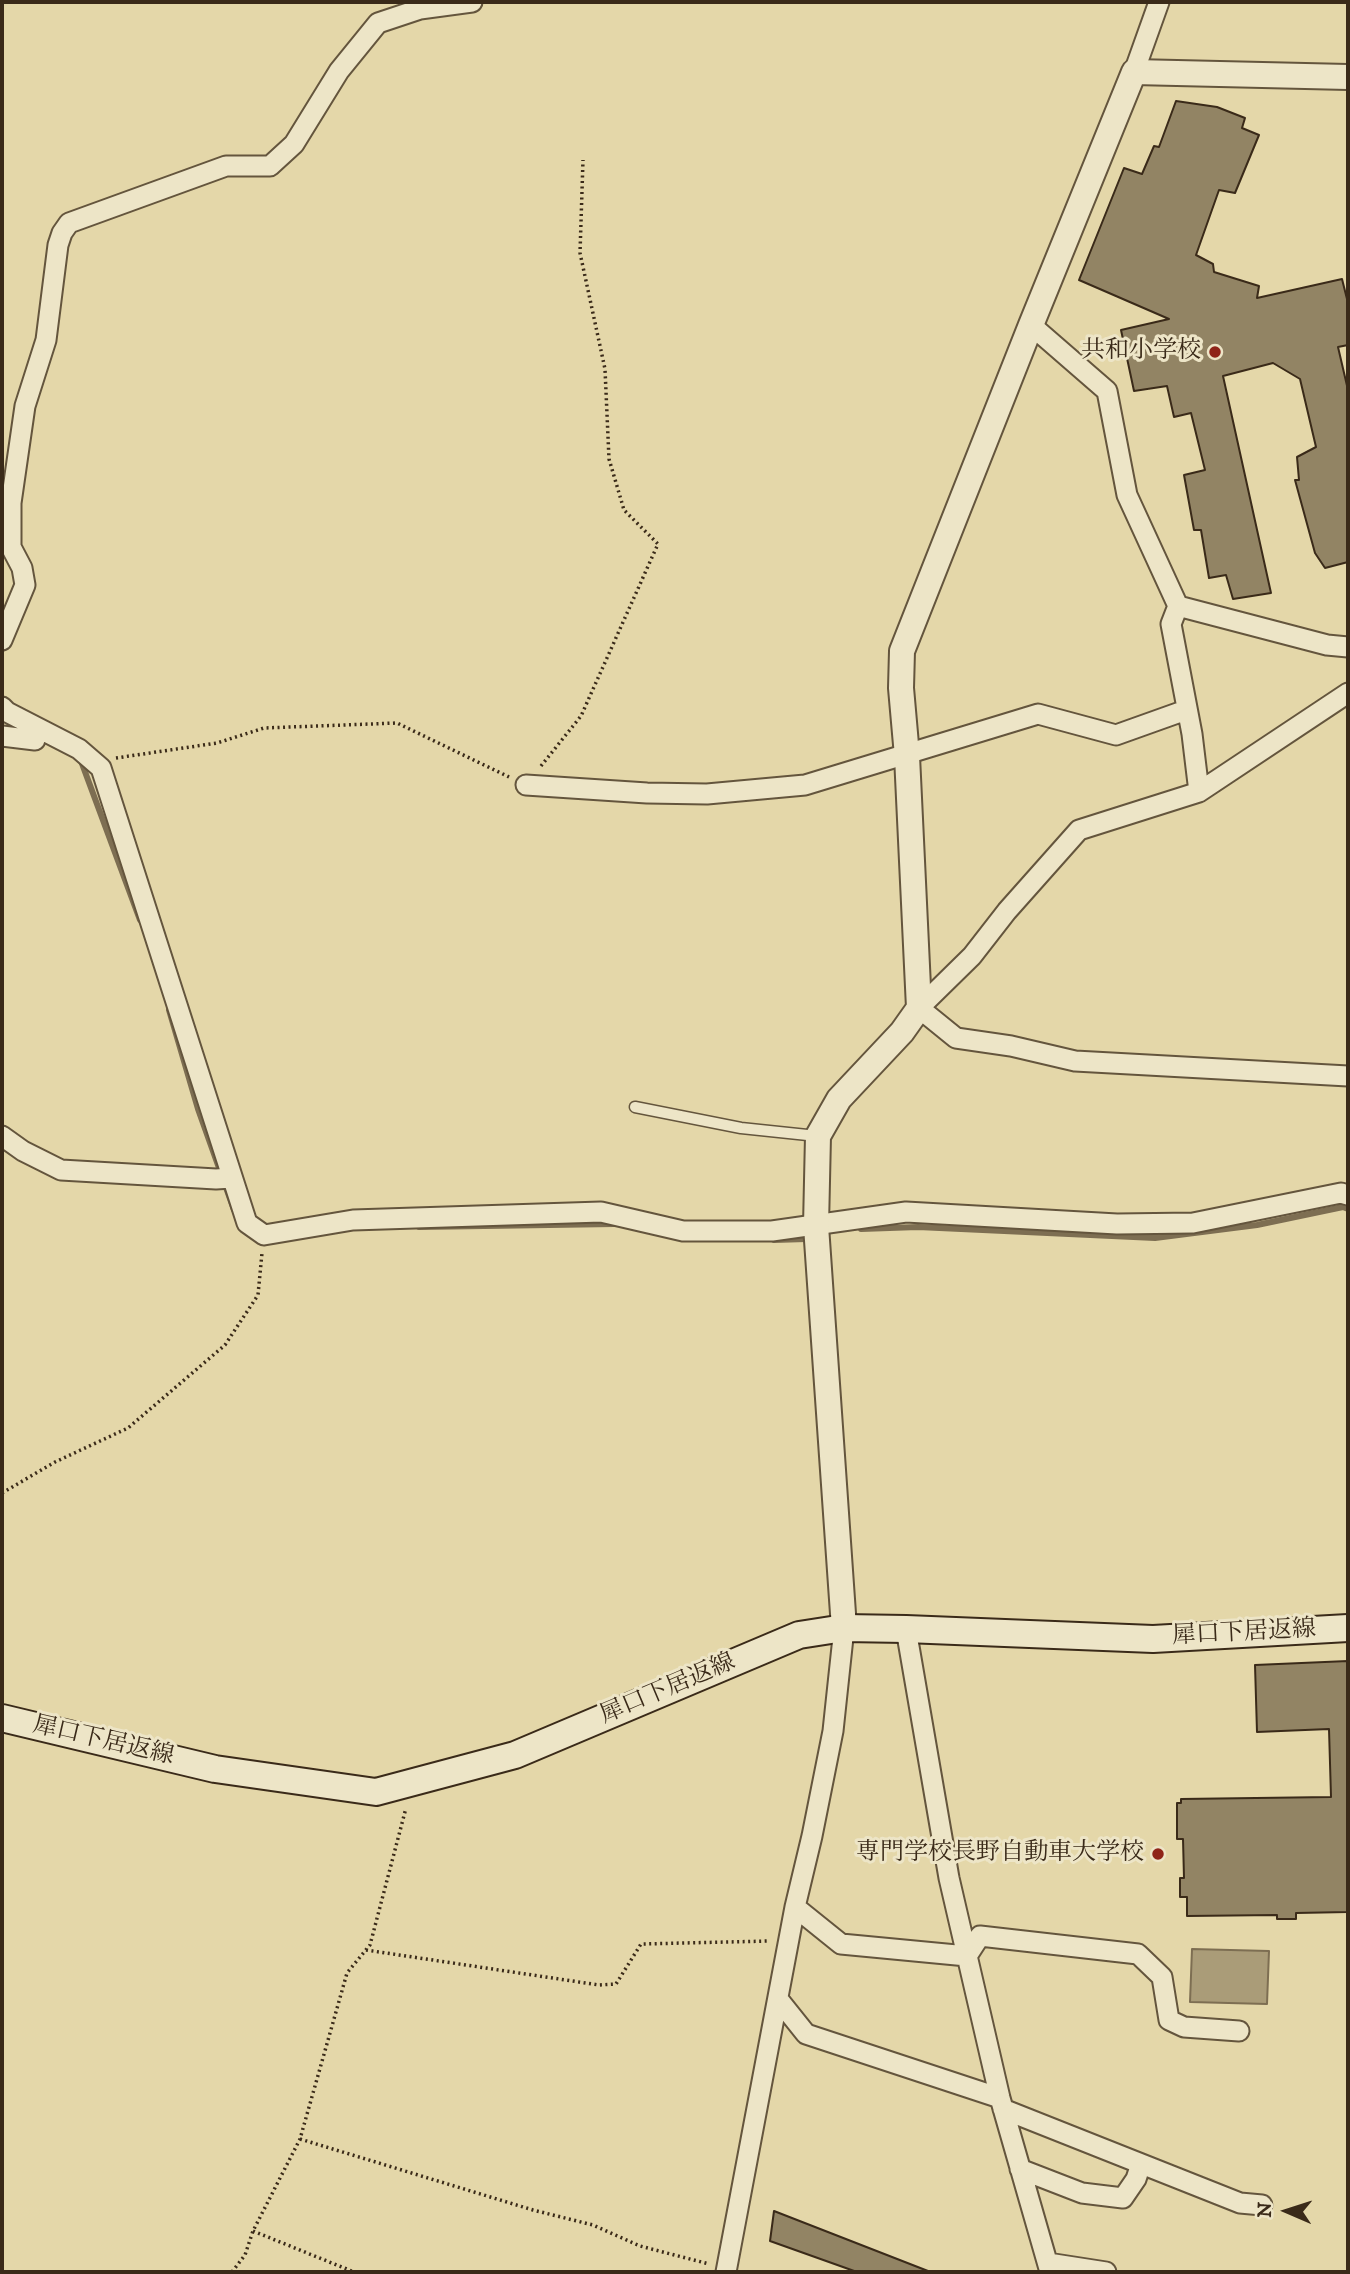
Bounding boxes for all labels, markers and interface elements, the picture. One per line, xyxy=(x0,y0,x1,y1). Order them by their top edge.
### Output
place label: 共和小学校 xyxy=(1081,338,1201,366)
marker: 共和小学校 xyxy=(1207,344,1223,360)
street label: 犀口下居返線 xyxy=(1171,1616,1317,1652)
street label: 犀口下居返線 xyxy=(596,1649,740,1731)
street label: 犀口下居返線 xyxy=(30,1712,176,1772)
place label: 専門学校長野自動車大学校 xyxy=(856,1840,1144,1868)
marker: 専門学校長野自動車大学校 xyxy=(1150,1846,1166,1862)
north arrow xyxy=(1252,2176,1322,2246)
text: N xyxy=(1254,2201,1277,2218)

